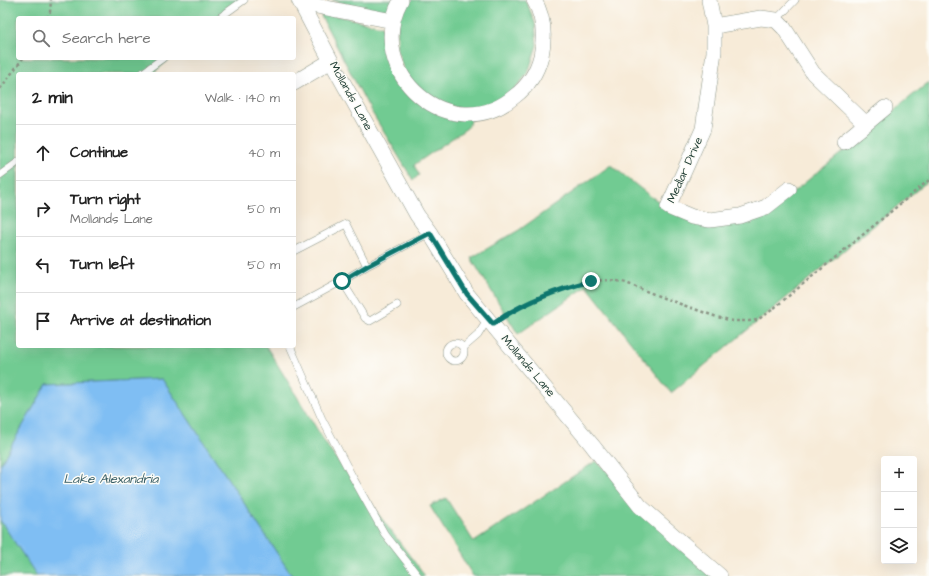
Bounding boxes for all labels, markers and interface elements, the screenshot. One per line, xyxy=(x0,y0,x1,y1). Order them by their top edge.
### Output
search box xyxy=(16,16,296,60)
icon: search xyxy=(30,27,52,49)
text: Search here xyxy=(62,28,151,49)
street label: Mollands Lane xyxy=(325,58,377,134)
text: 2 min xyxy=(32,86,73,110)
text: Walk · 140 m xyxy=(205,89,280,107)
street label: Medlar Drive xyxy=(663,134,707,206)
icon: ahead xyxy=(32,142,54,164)
text: Continue xyxy=(70,142,128,163)
text: 40 m xyxy=(248,144,280,162)
text: Turn right xyxy=(70,189,141,210)
icon: right xyxy=(32,198,54,220)
text: 50 m xyxy=(247,200,280,218)
text: Mollands Lane xyxy=(70,210,153,228)
icon: left xyxy=(32,254,54,276)
text: Turn left xyxy=(70,254,134,275)
text: 50 m xyxy=(247,256,280,274)
route start xyxy=(333,272,351,290)
route end xyxy=(582,272,600,290)
icon: arrive xyxy=(32,310,54,332)
text: Arrive at destination xyxy=(70,310,211,331)
street label: Mollands Lane xyxy=(497,331,559,401)
map controls xyxy=(881,456,917,564)
button: + xyxy=(881,456,917,492)
water label: Lake Alexandria xyxy=(64,470,160,488)
button: − xyxy=(881,492,917,528)
button: layers xyxy=(881,528,917,564)

